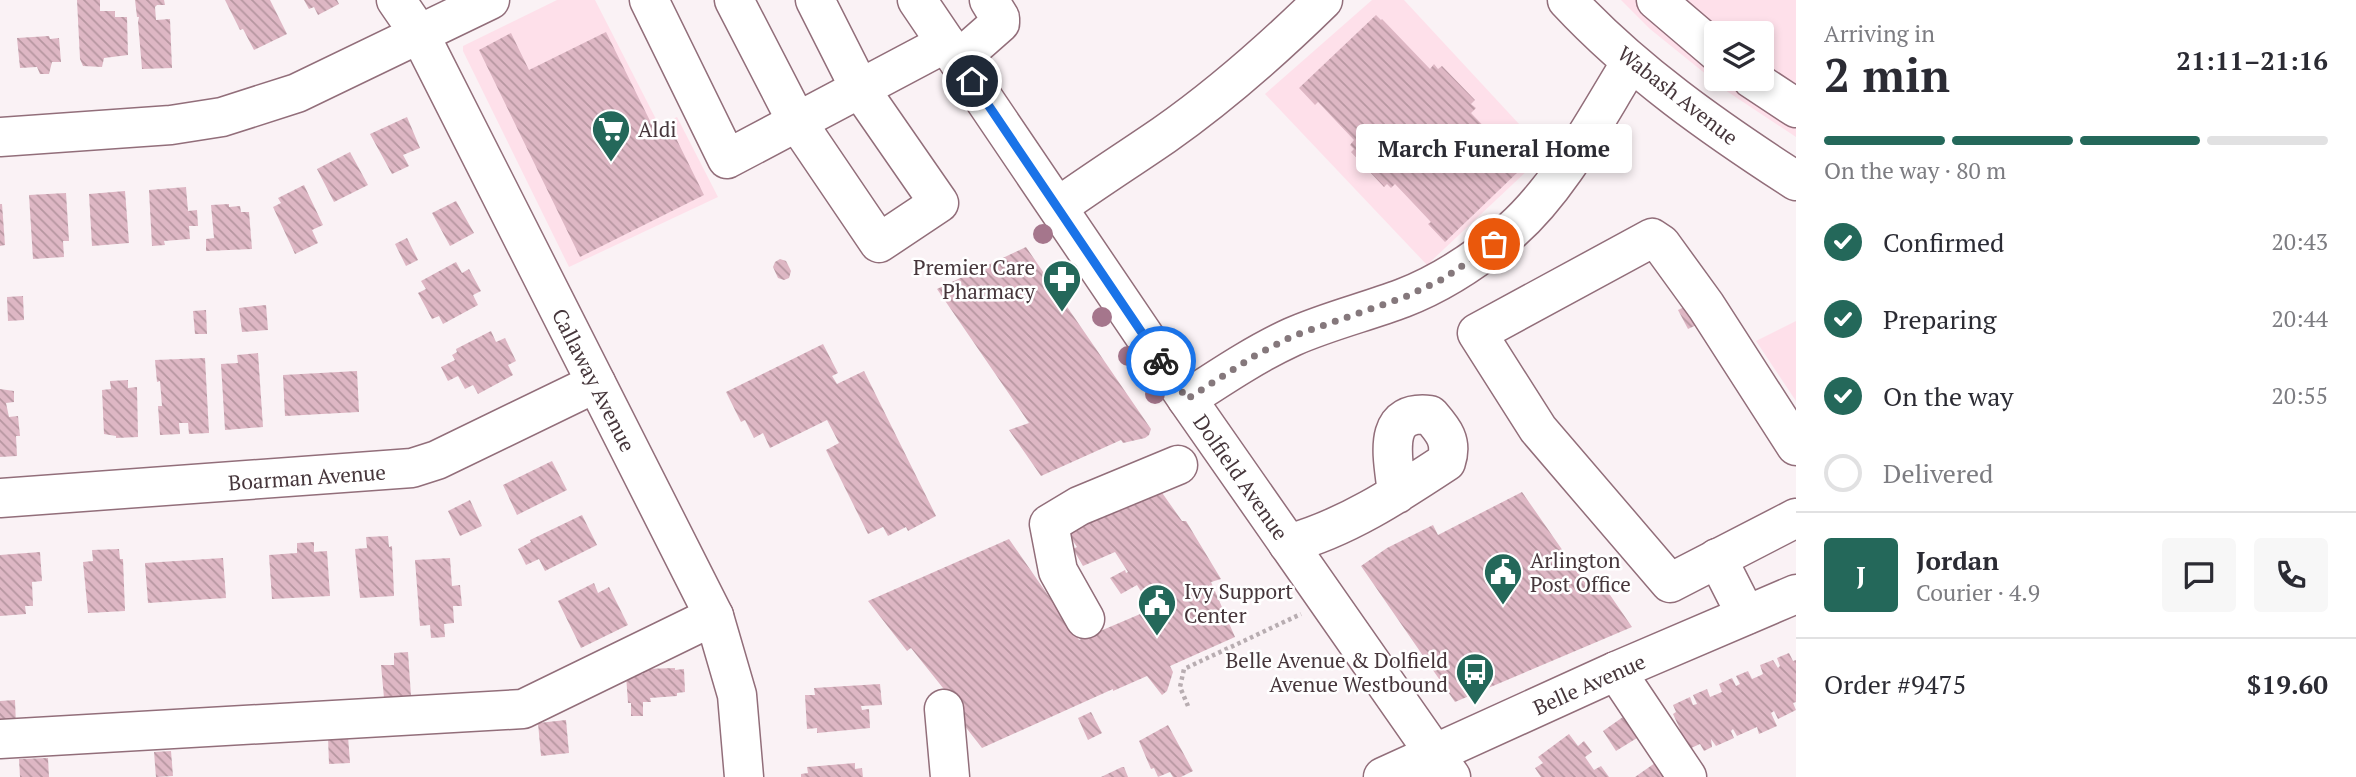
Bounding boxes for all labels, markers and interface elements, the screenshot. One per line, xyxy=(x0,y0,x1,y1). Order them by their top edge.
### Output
text: Arriving in xyxy=(1824,18,1935,49)
map controls xyxy=(1704,21,1774,91)
button: layers xyxy=(1704,21,1774,91)
street label: Wabash Avenue xyxy=(1612,39,1744,151)
text: 21:11–21:16 xyxy=(2176,43,2328,77)
text: 2 min xyxy=(1824,44,1950,105)
pin xyxy=(942,51,1002,111)
icon: home xyxy=(953,62,991,100)
supermarket icon: Aldi xyxy=(590,108,632,163)
place label: Aldi xyxy=(638,115,677,143)
callout: March Funeral Home xyxy=(1356,125,1632,174)
text: March Funeral Home xyxy=(1378,133,1610,164)
text: On the way · 80 m xyxy=(1824,155,2006,186)
pin xyxy=(1464,214,1524,274)
icon: check xyxy=(1824,223,1862,261)
icon: bag xyxy=(1475,225,1513,263)
text: Confirmed xyxy=(1883,225,2004,259)
text: 20:43 xyxy=(2271,226,2328,257)
place label: Premier Care Pharmacy xyxy=(913,253,1035,305)
pharmacy icon: Premier Care Pharmacy xyxy=(1041,258,1083,313)
icon: check xyxy=(1824,300,1862,338)
text: Preparing xyxy=(1883,302,1996,336)
text: 20:44 xyxy=(2271,303,2328,334)
street label: Callaway Avenue xyxy=(546,304,642,456)
courier xyxy=(1126,326,1196,396)
icon: bike xyxy=(1142,342,1180,380)
icon: check xyxy=(1824,377,1862,415)
text: On the way xyxy=(1883,379,2014,413)
text: 20:55 xyxy=(2271,380,2328,411)
street label: Dolfield Avenue xyxy=(1187,409,1295,545)
text: Delivered xyxy=(1883,456,1993,490)
street label: Boarman Avenue xyxy=(227,458,387,496)
button: chat xyxy=(2162,538,2236,612)
button: phone xyxy=(2254,538,2328,612)
text: Jordan xyxy=(1916,543,1999,577)
place label: Arlington Post Office xyxy=(1530,546,1631,598)
public building icon: Arlington Post Office xyxy=(1482,551,1524,606)
text: J xyxy=(1856,558,1866,592)
place label: Ivy Support Center xyxy=(1184,577,1293,629)
text: Courier · 4.9 xyxy=(1916,577,2040,608)
public building icon: Ivy Support Center xyxy=(1136,582,1178,637)
place label: Belle Avenue & Dolfield Avenue Westbound xyxy=(1225,646,1448,698)
street label: Belle Avenue xyxy=(1528,647,1650,721)
bus stop icon: Belle Avenue & Dolfield Avenue Westbound xyxy=(1454,651,1496,706)
text: Order #9475 xyxy=(1824,667,1966,701)
text: $19.60 xyxy=(2247,667,2328,701)

